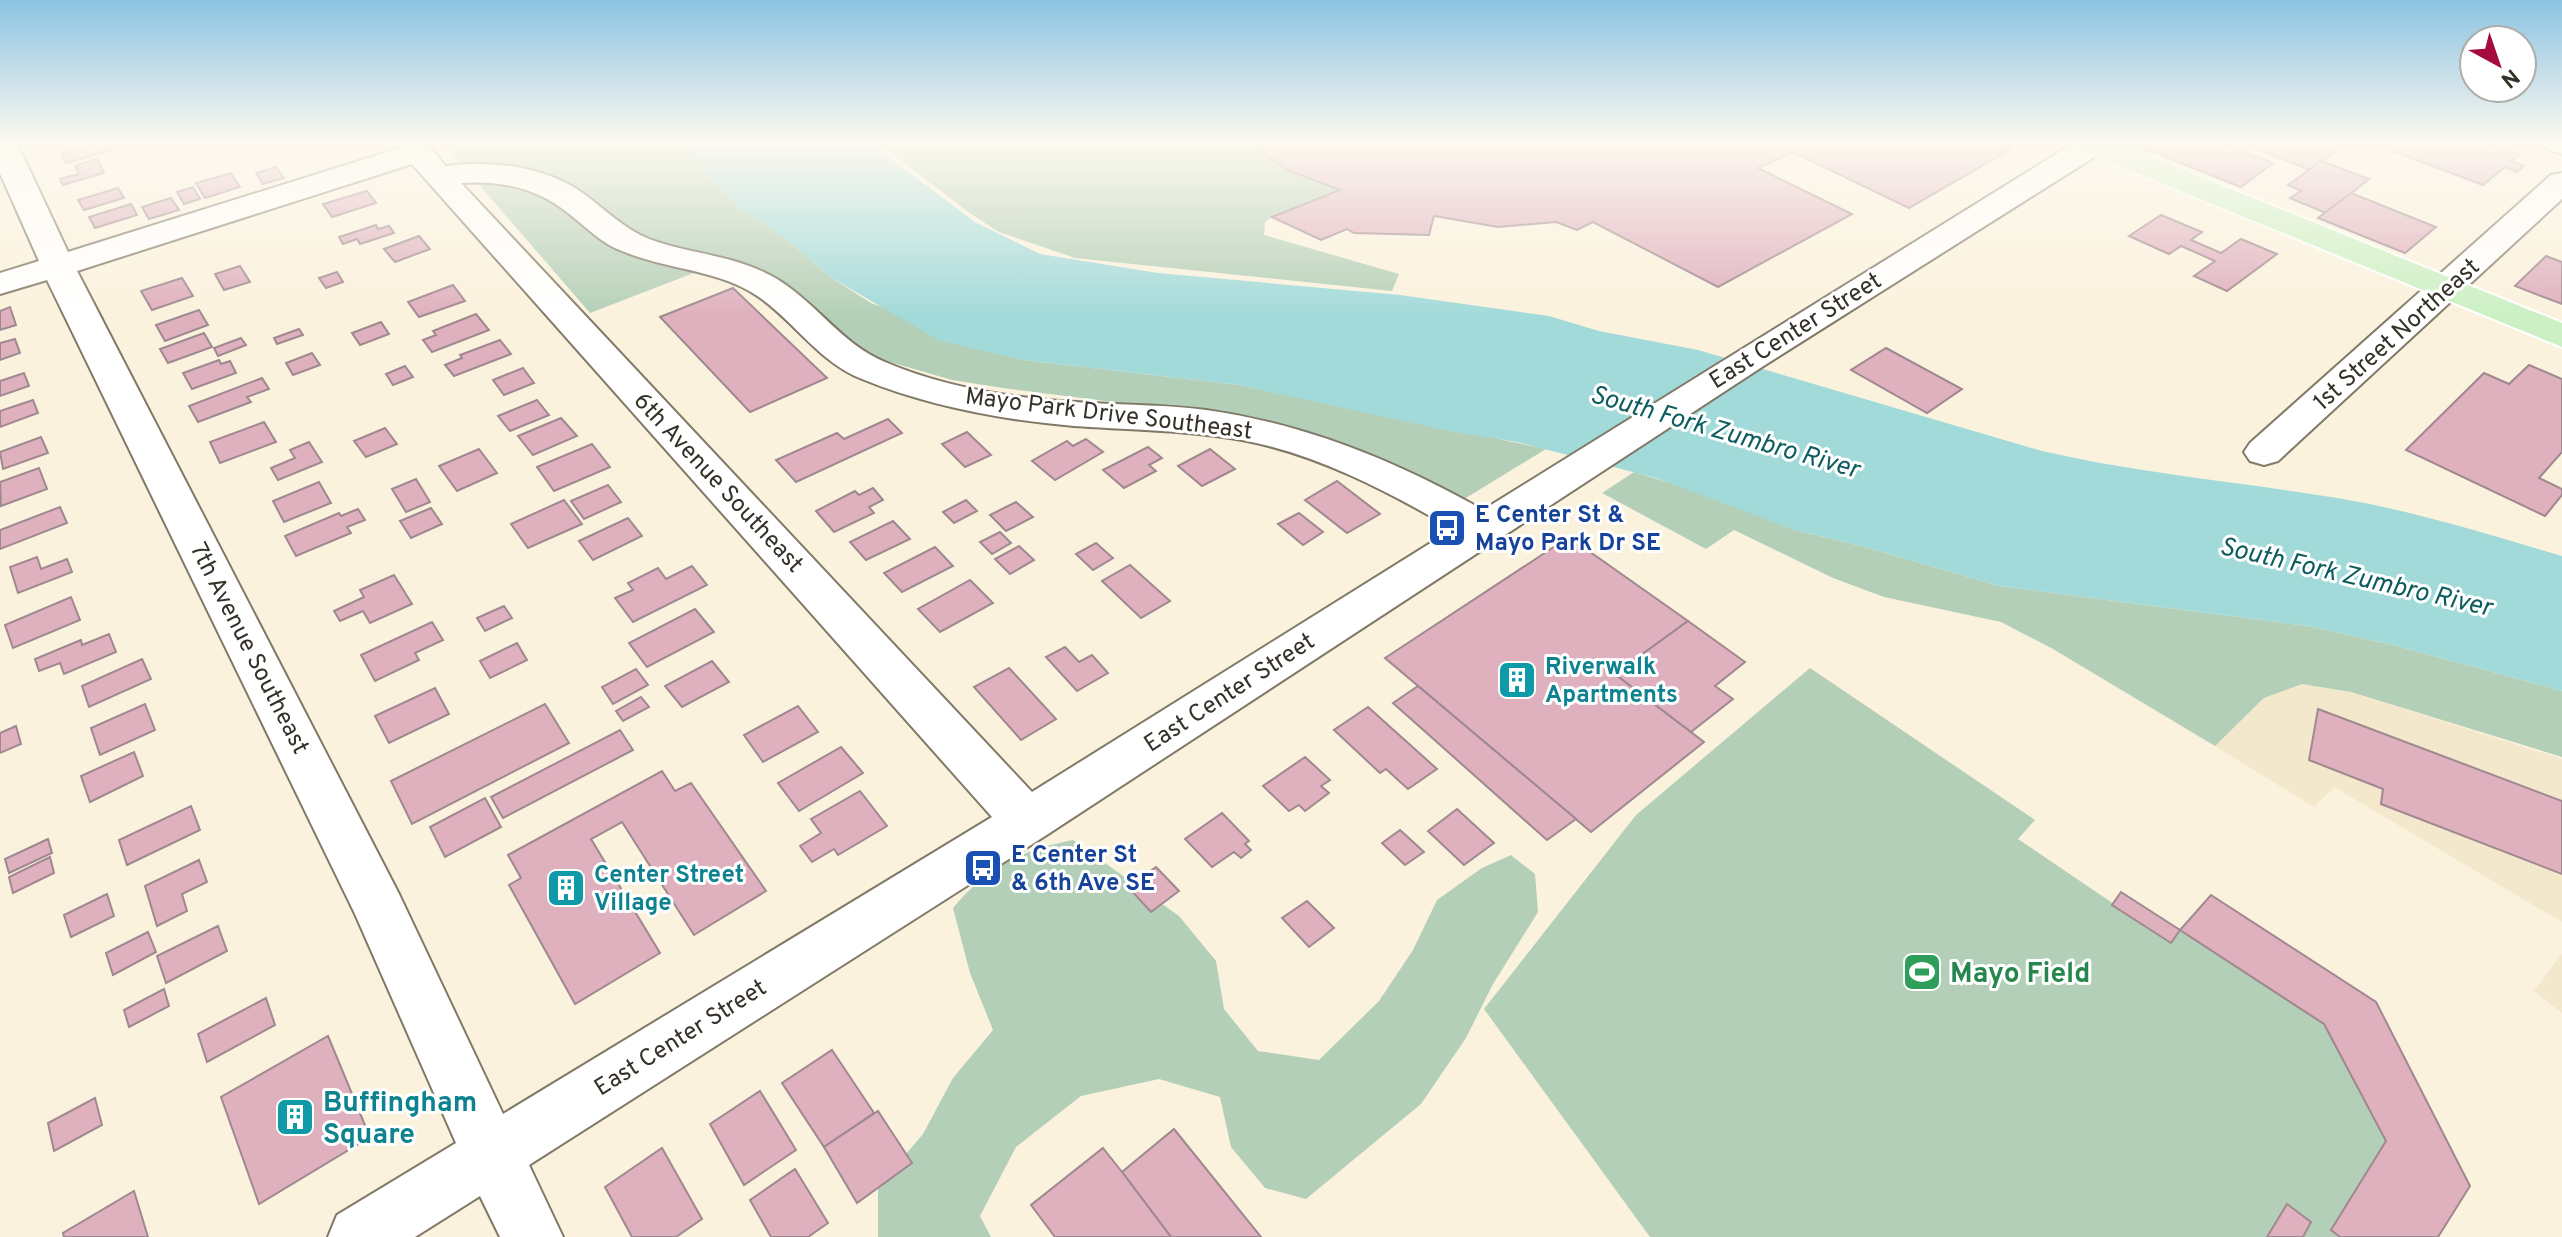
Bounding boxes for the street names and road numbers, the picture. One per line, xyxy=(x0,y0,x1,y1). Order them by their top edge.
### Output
street label: 1st Street Northeast xyxy=(2308,253,2487,418)
street label: East Center Street xyxy=(1704,267,1888,397)
street label: Mayo Park Drive Southeast xyxy=(963,382,1254,447)
street label: 6th Avenue Southeast xyxy=(626,387,809,580)
street label: 7th Avenue Southeast xyxy=(182,538,315,760)
street label: East Center Street xyxy=(1139,627,1321,760)
street label: East Center Street xyxy=(589,974,773,1104)

